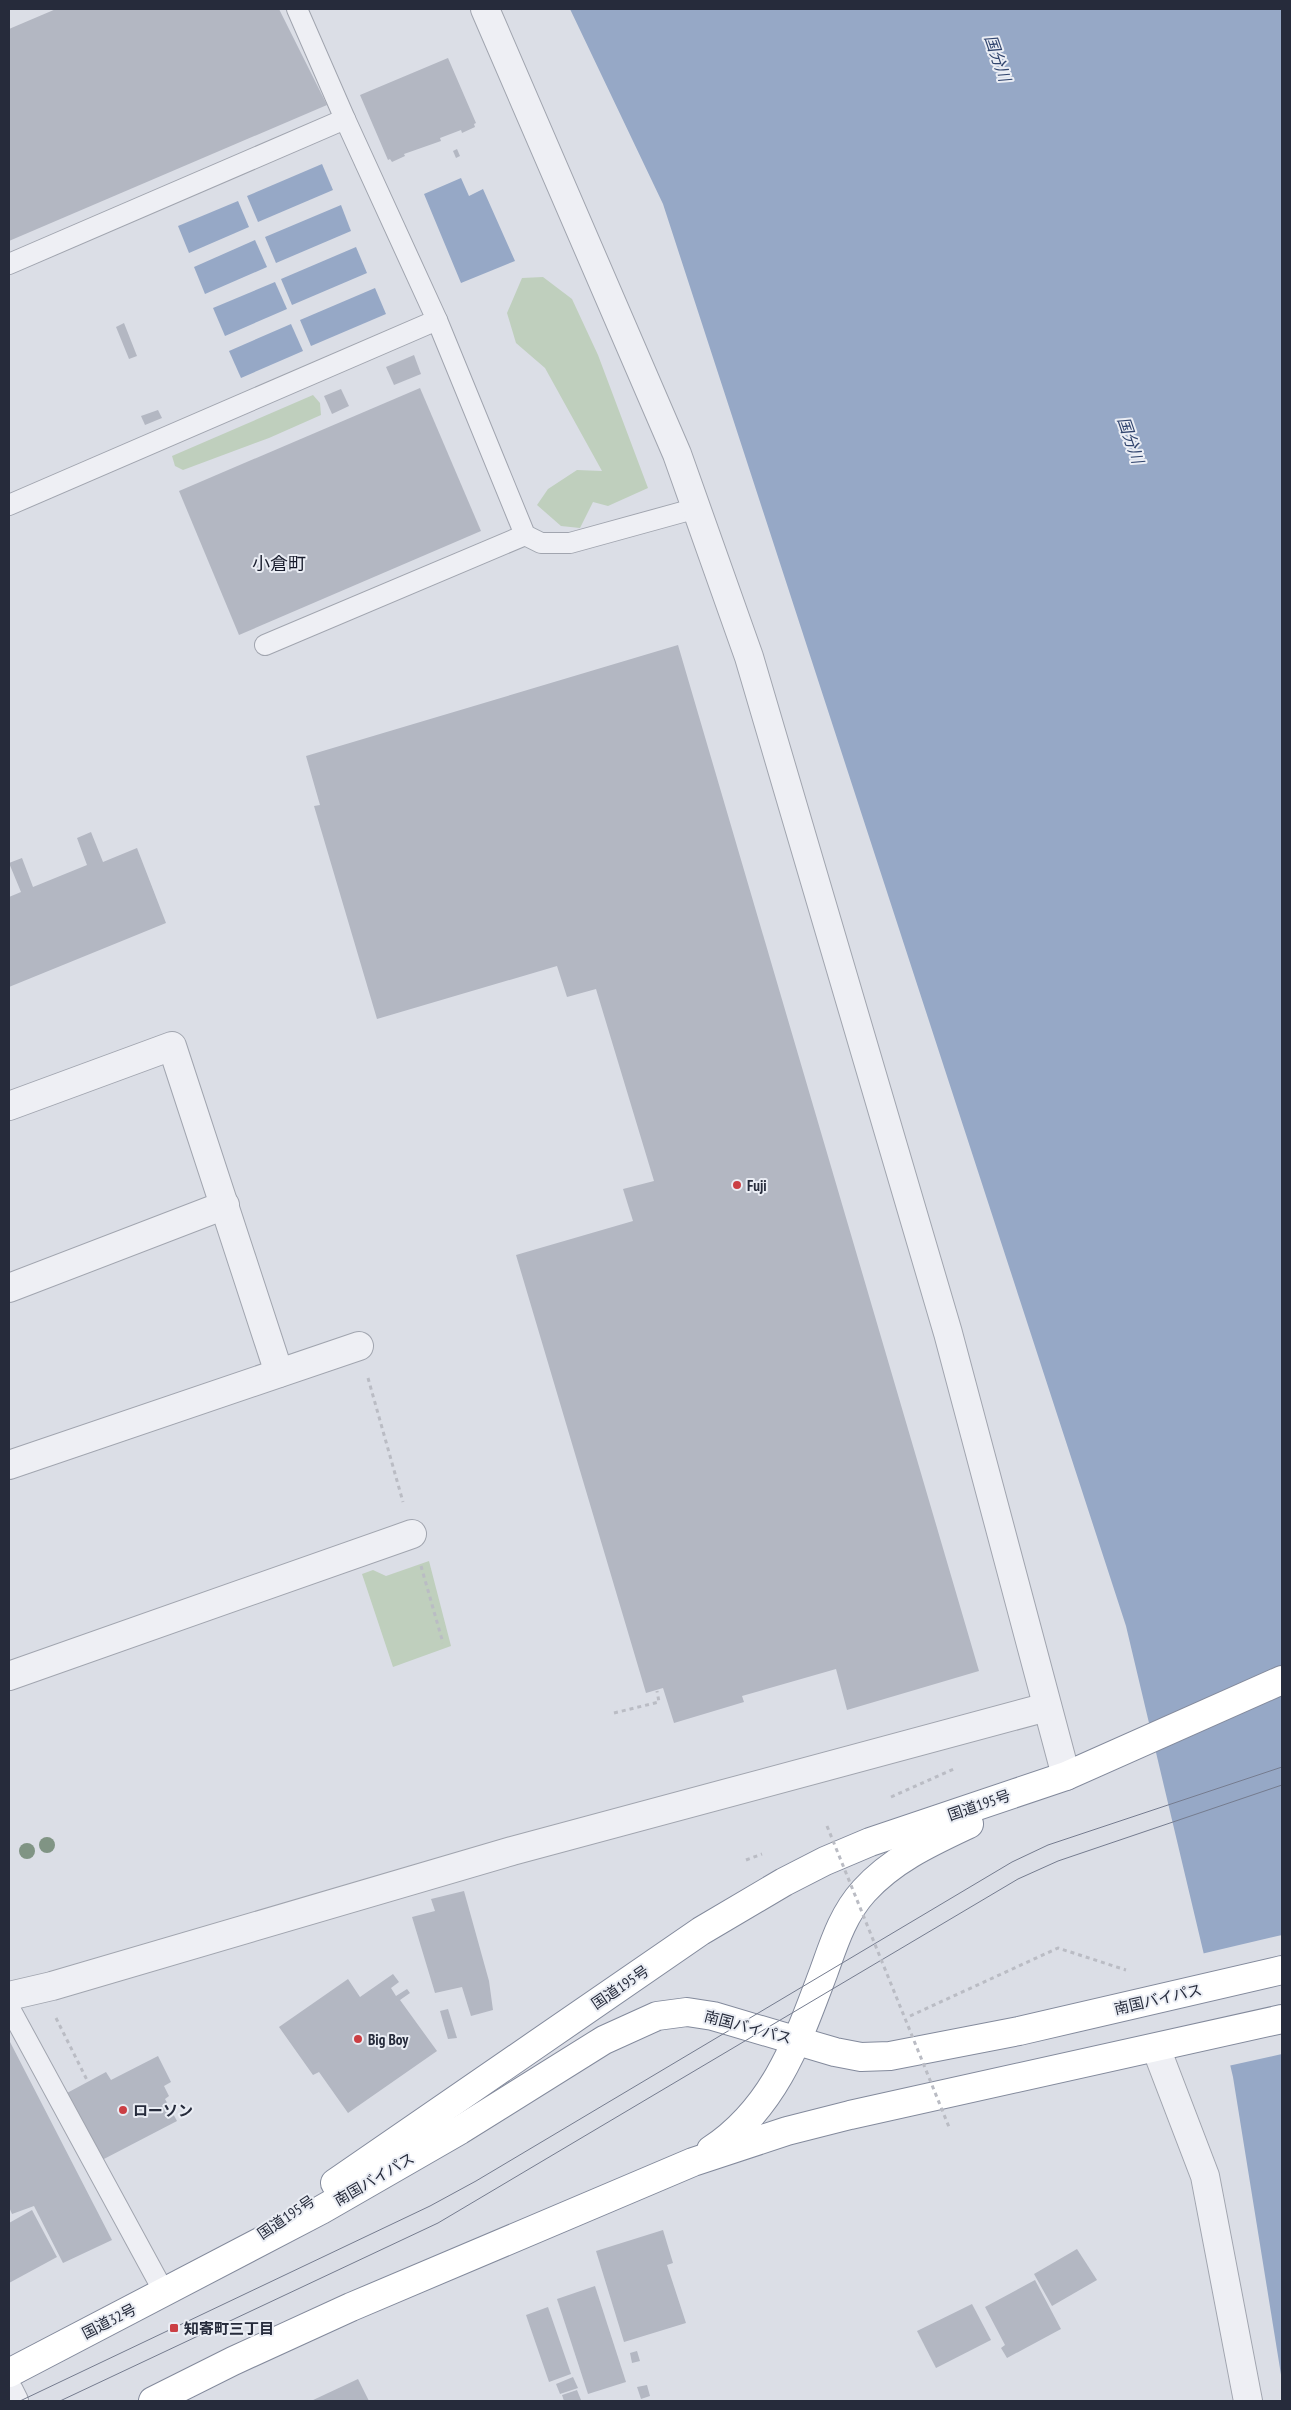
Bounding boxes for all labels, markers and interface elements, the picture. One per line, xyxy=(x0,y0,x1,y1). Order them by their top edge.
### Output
water label: 国分川 xyxy=(981,32,1016,86)
water label: 国分川 xyxy=(1114,414,1149,468)
district label: 小倉町 xyxy=(252,552,306,575)
place label: Fuji xyxy=(747,1176,767,1195)
marker: Fuji xyxy=(731,1179,743,1191)
street label: 国道195号 xyxy=(945,1785,1013,1825)
street label: 国道195号 xyxy=(588,1961,652,2013)
street label: 南国バイパス xyxy=(1112,1980,1204,2018)
street label: 南国バイパス xyxy=(702,2006,794,2048)
place label: Big Boy xyxy=(368,2030,409,2049)
marker: Big Boy xyxy=(352,2033,364,2045)
place label: ローソン xyxy=(133,2101,193,2120)
marker: ローソン xyxy=(117,2104,129,2116)
street label: 南国バイパス xyxy=(330,2148,418,2210)
street label: 国道195号 xyxy=(254,2191,318,2243)
street label: 国道32号 xyxy=(79,2299,139,2343)
place label: 知寄町三丁目 xyxy=(184,2319,274,2338)
marker: 知寄町三丁目 xyxy=(168,2322,180,2334)

